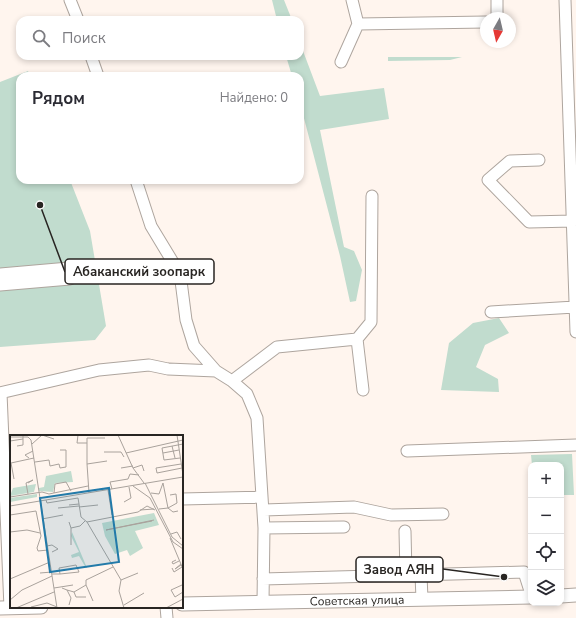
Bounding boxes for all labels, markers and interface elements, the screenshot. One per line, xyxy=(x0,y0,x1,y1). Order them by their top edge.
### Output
north arrow xyxy=(480,12,516,48)
search box xyxy=(16,16,304,60)
icon: search xyxy=(30,27,52,49)
text: Поиск xyxy=(62,28,106,48)
text: Рядом xyxy=(32,87,85,110)
text: Найдено: 0 xyxy=(220,89,288,107)
callout: Абаканский зоопарк xyxy=(65,259,214,284)
text: Абаканский зоопарк xyxy=(73,263,206,281)
inset map xyxy=(10,435,183,608)
map controls xyxy=(528,462,564,606)
button: + xyxy=(528,462,564,498)
button: − xyxy=(528,498,564,534)
button: locate xyxy=(528,534,564,570)
callout: Завод АЯН xyxy=(356,557,443,582)
text: Завод АЯН xyxy=(364,561,434,579)
button: layers xyxy=(528,570,564,606)
street label: Советская улица xyxy=(309,592,404,609)

